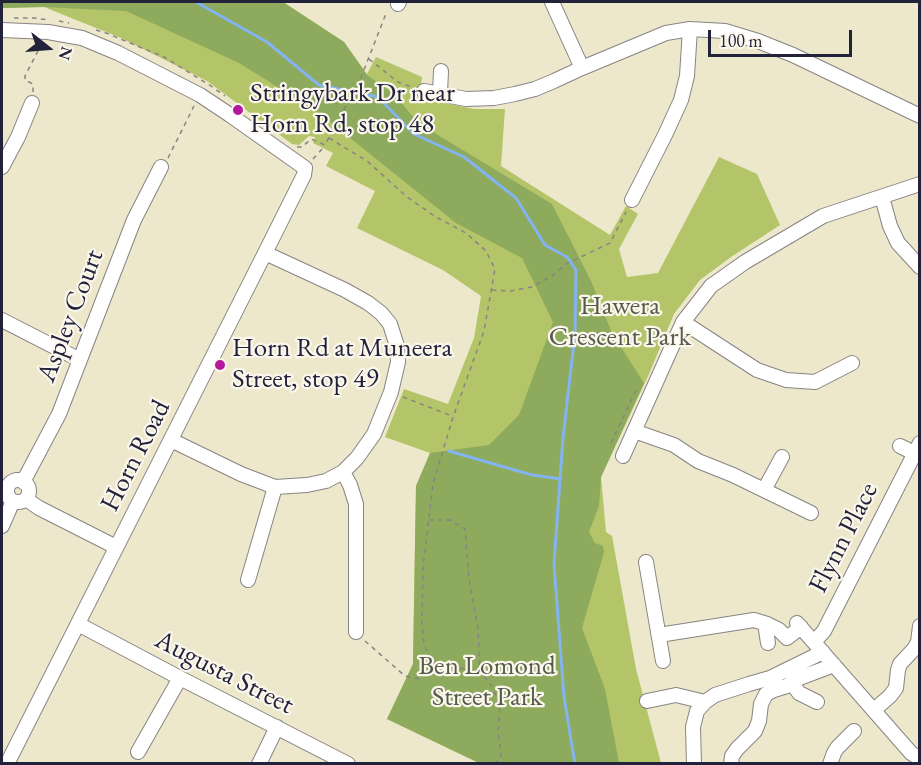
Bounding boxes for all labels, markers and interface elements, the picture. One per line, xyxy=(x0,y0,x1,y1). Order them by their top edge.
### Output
north arrow xyxy=(18,18,78,78)
scale bar xyxy=(711,18,855,56)
text: 100 m xyxy=(719,29,763,52)
text: N xyxy=(54,44,78,63)
place label: Stringybark Dr near Horn Rd, stop 48 xyxy=(250,78,455,141)
marker: Stringybark Dr near Horn Rd, stop 48 xyxy=(231,103,245,117)
street label: Aspley Court xyxy=(31,245,111,387)
park label: Hawera Crescent Park xyxy=(549,291,691,354)
place label: Horn Rd at Muneera Street, stop 49 xyxy=(232,333,452,396)
marker: Horn Rd at Muneera Street, stop 49 xyxy=(213,358,227,372)
street label: Horn Road xyxy=(94,395,178,517)
street label: Flynn Place xyxy=(803,478,885,598)
street label: Augusta Street xyxy=(149,624,299,722)
park label: Ben Lomond Street Park xyxy=(418,651,556,714)

